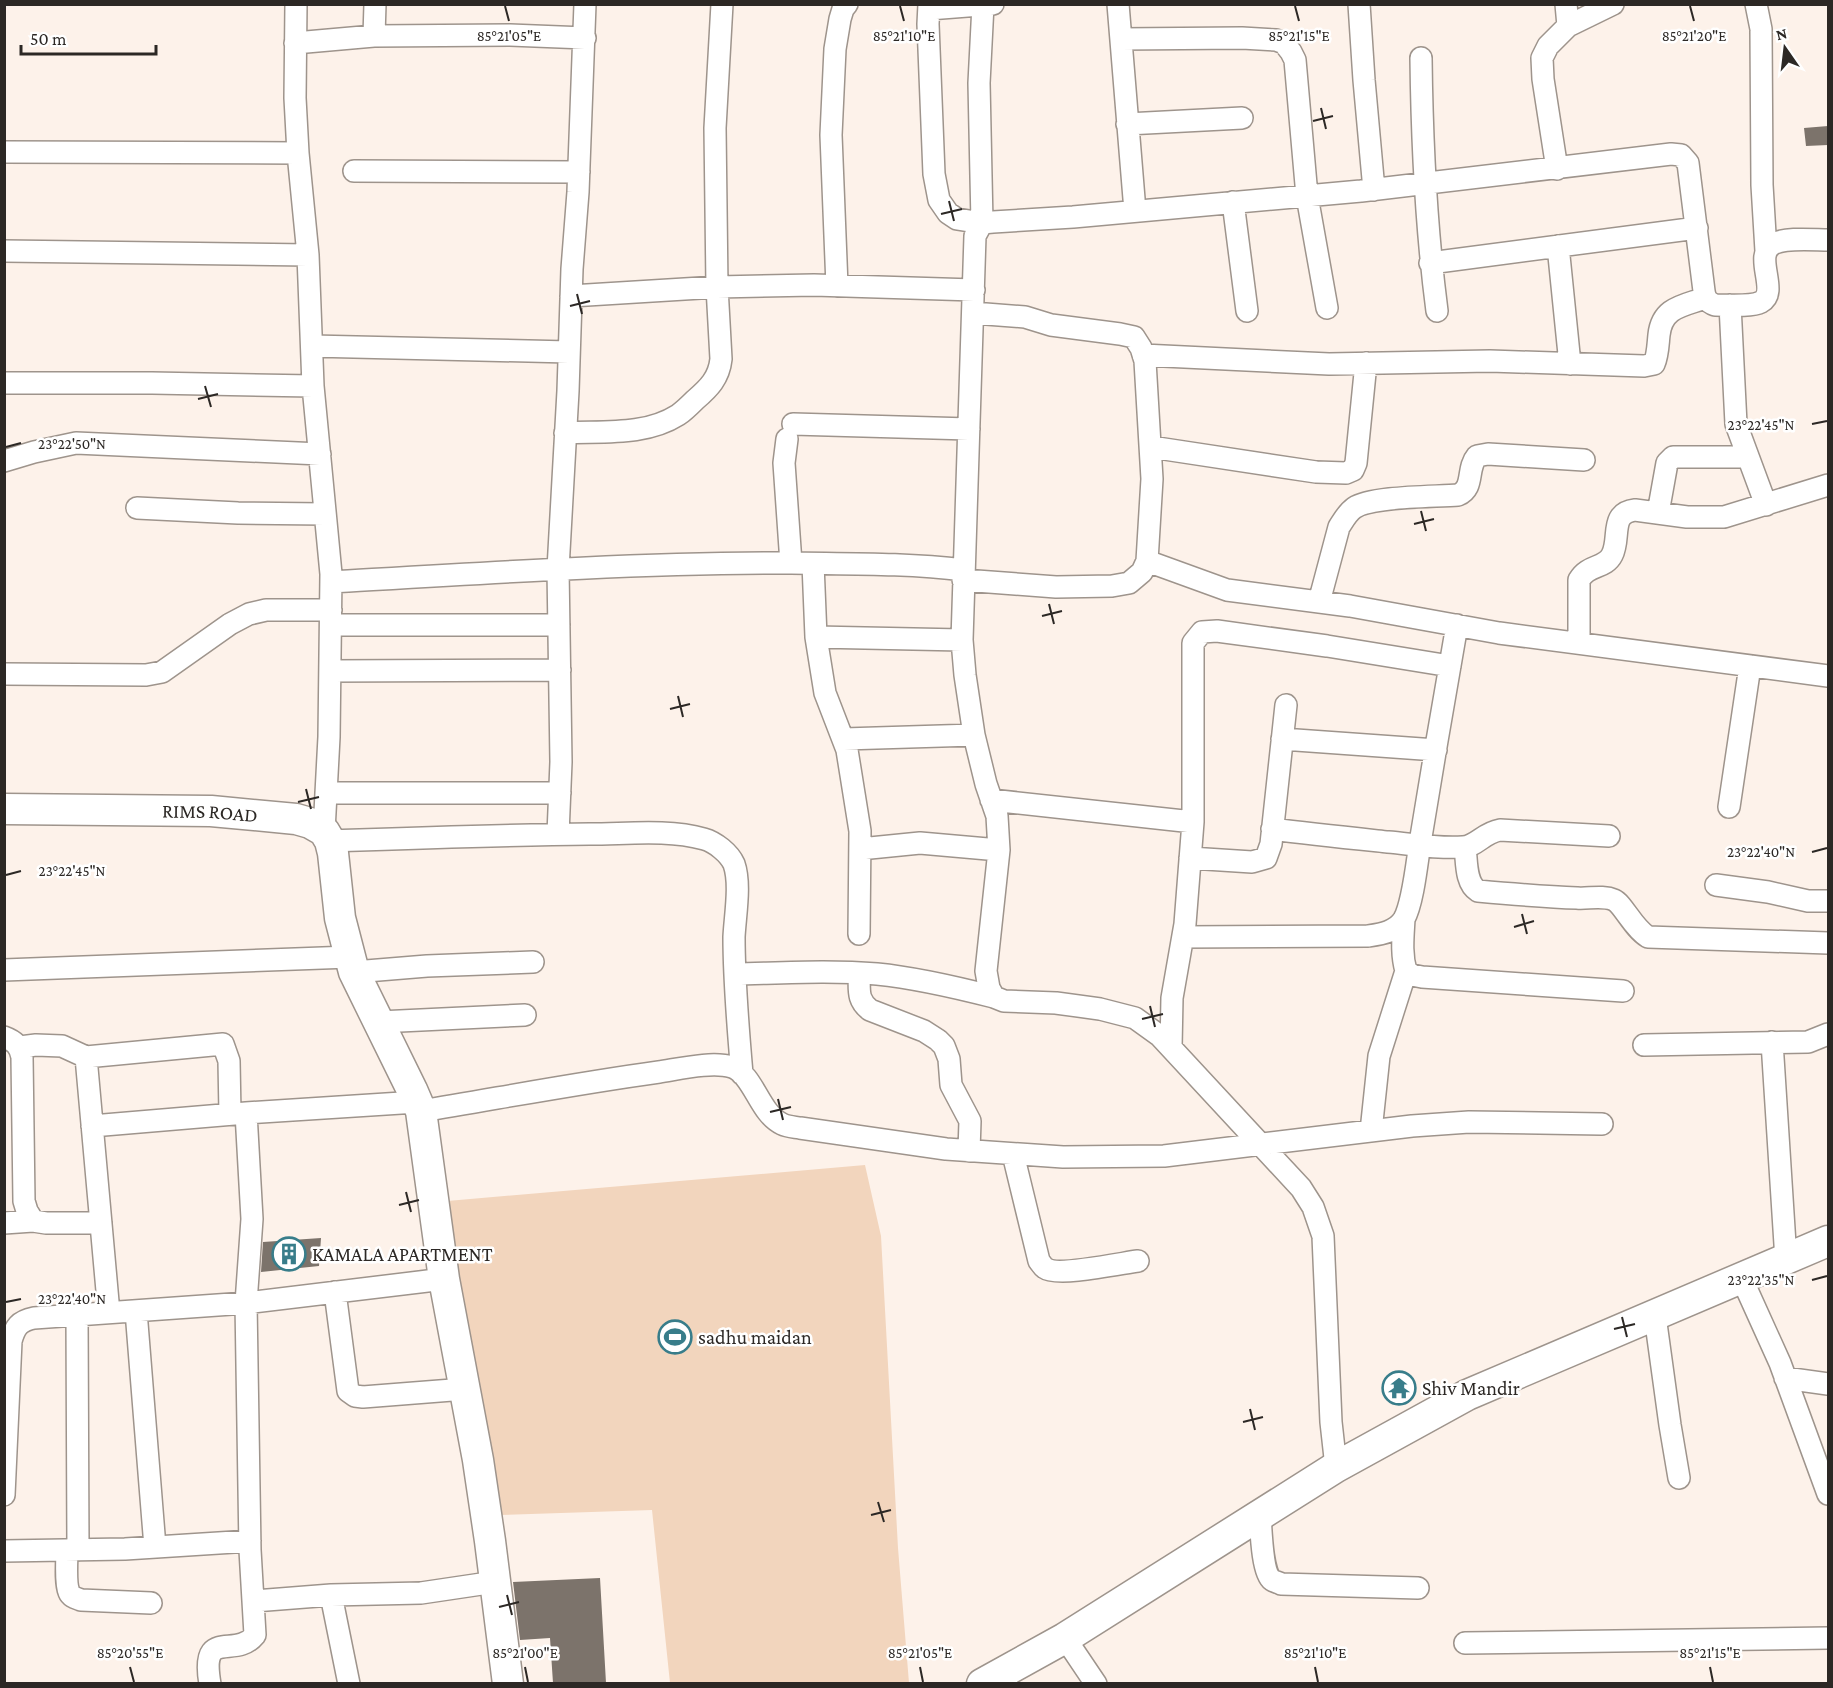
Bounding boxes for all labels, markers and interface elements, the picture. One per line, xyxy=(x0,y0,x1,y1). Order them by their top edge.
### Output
scale bar xyxy=(21,18,156,56)
north arrow xyxy=(1755,18,1815,78)
text: N xyxy=(1774,24,1789,43)
text: 85°21'05"E xyxy=(477,28,541,44)
text: 85°21'10"E xyxy=(873,28,935,44)
text: 85°21'15"E xyxy=(1268,28,1330,44)
text: 85°21'20"E xyxy=(1662,28,1726,44)
text: 50 m xyxy=(30,29,67,49)
text: 23°22'45"N xyxy=(1728,417,1795,433)
text: 23°22'50"N xyxy=(38,436,106,452)
street label: RIMS ROAD xyxy=(162,800,259,826)
text: 23°22'40"N xyxy=(1727,844,1795,860)
text: 23°22'45"N xyxy=(39,863,106,879)
building icon: KAMALA APARTMENT xyxy=(271,1236,307,1272)
place label: KAMALA APARTMENT xyxy=(312,1243,493,1265)
text: 23°22'35"N xyxy=(1728,1272,1795,1288)
text: 23°22'40"N xyxy=(38,1291,106,1307)
sports icon: sadhu maidan xyxy=(657,1319,693,1355)
place label: sadhu maidan xyxy=(698,1326,812,1348)
temple icon: Shiv Mandir xyxy=(1381,1370,1417,1406)
place label: Shiv Mandir xyxy=(1422,1377,1520,1399)
text: 85°20'55"E xyxy=(97,1645,163,1661)
text: 85°21'00"E xyxy=(492,1645,558,1661)
text: 85°21'05"E xyxy=(888,1645,952,1661)
text: 85°21'10"E xyxy=(1284,1645,1346,1661)
text: 85°21'15"E xyxy=(1679,1645,1741,1661)

